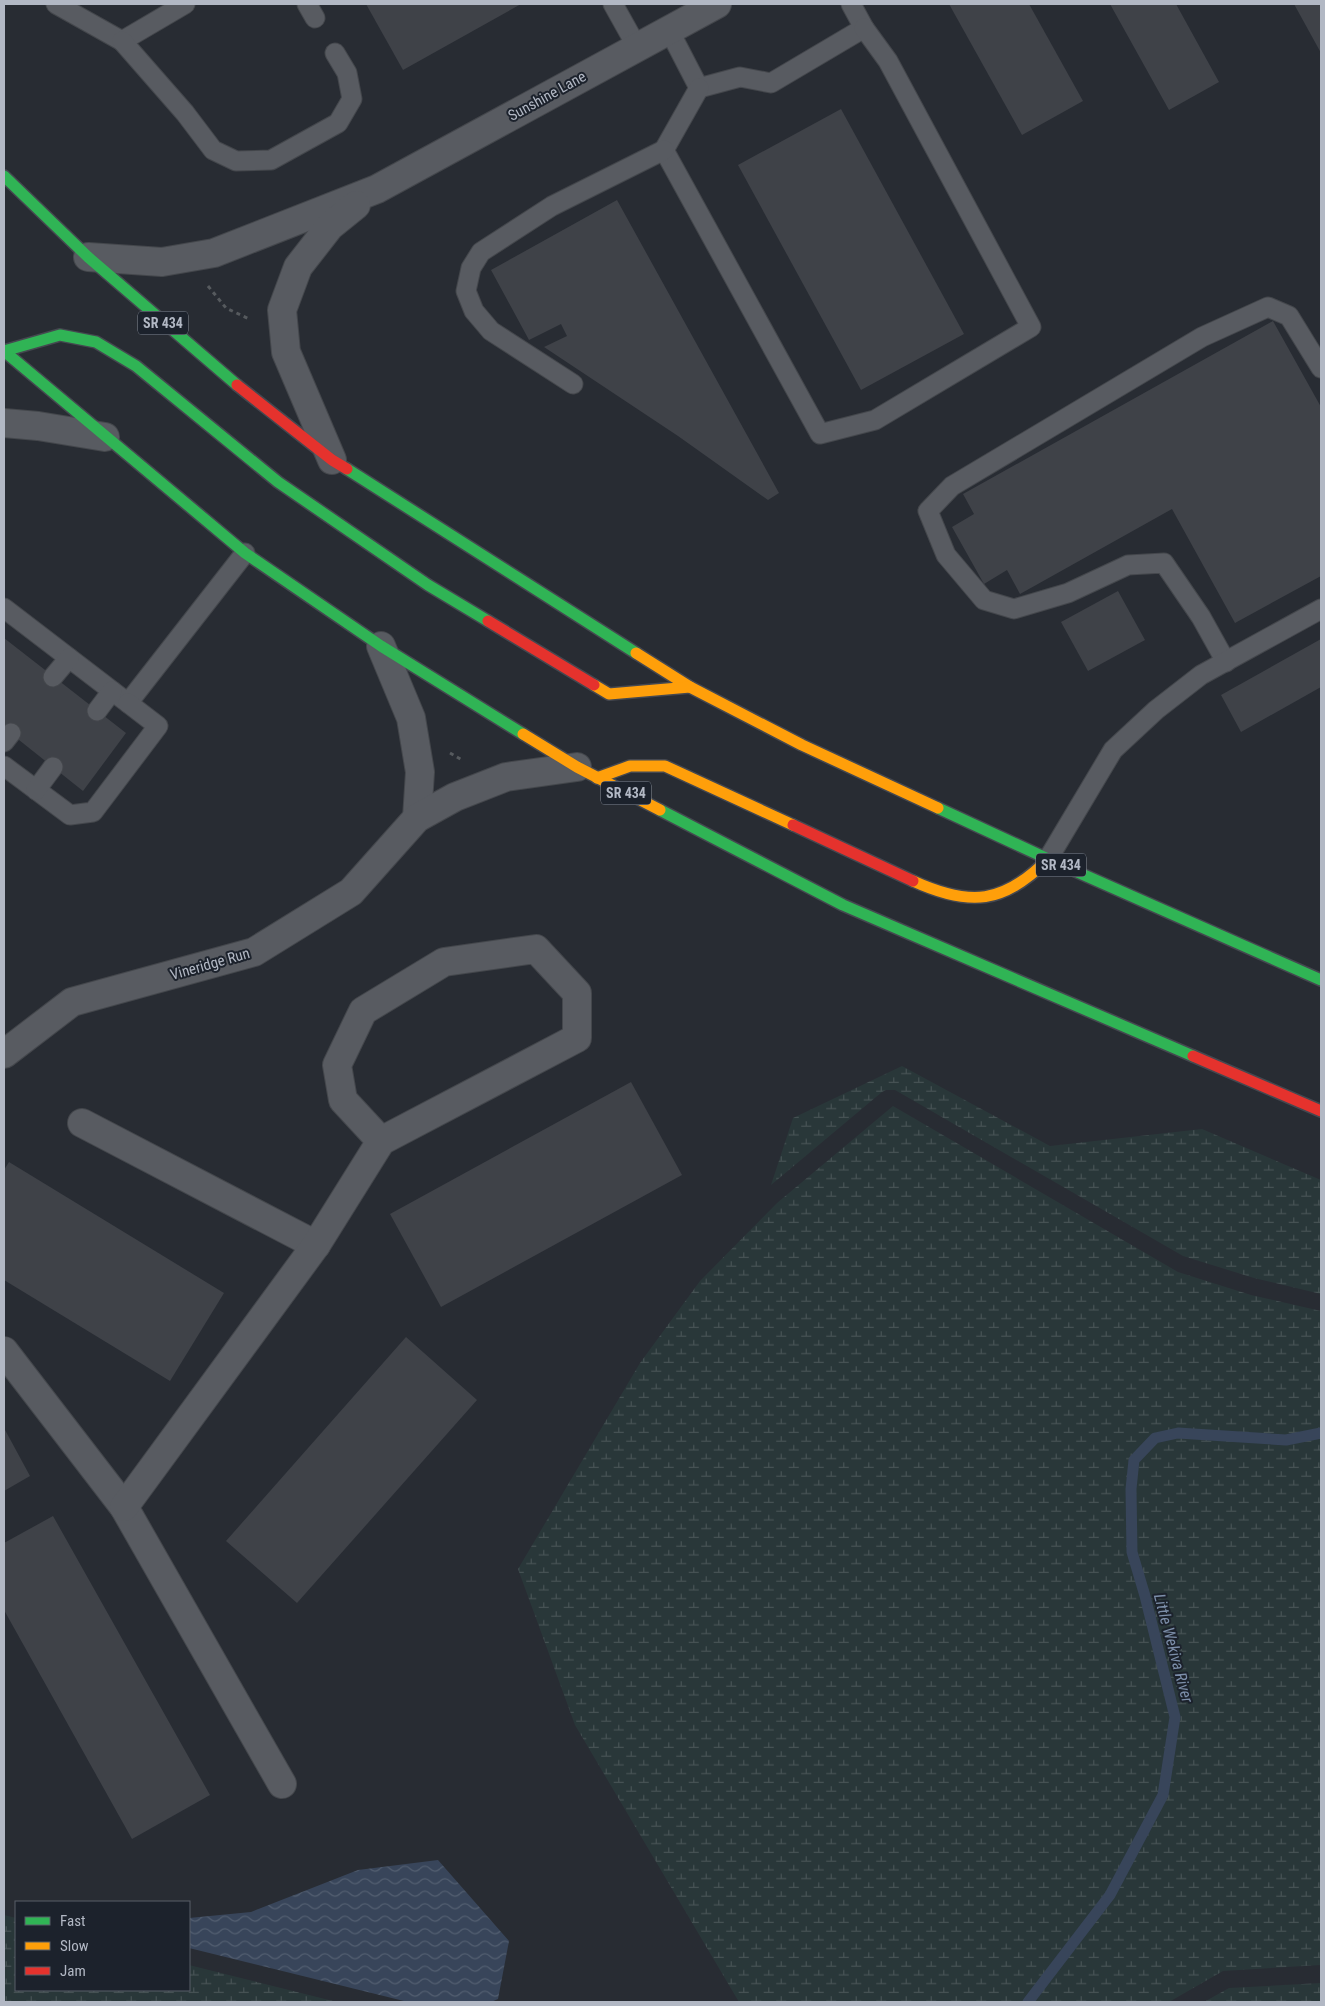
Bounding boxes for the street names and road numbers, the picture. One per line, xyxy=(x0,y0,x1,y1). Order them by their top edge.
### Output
street label: Sunshine Lane xyxy=(505,67,589,125)
road number: SR 434 xyxy=(138,312,188,334)
road number: SR 434 xyxy=(601,781,651,804)
road number: SR 434 xyxy=(1036,854,1086,876)
street label: Vineridge Run xyxy=(168,944,252,984)

